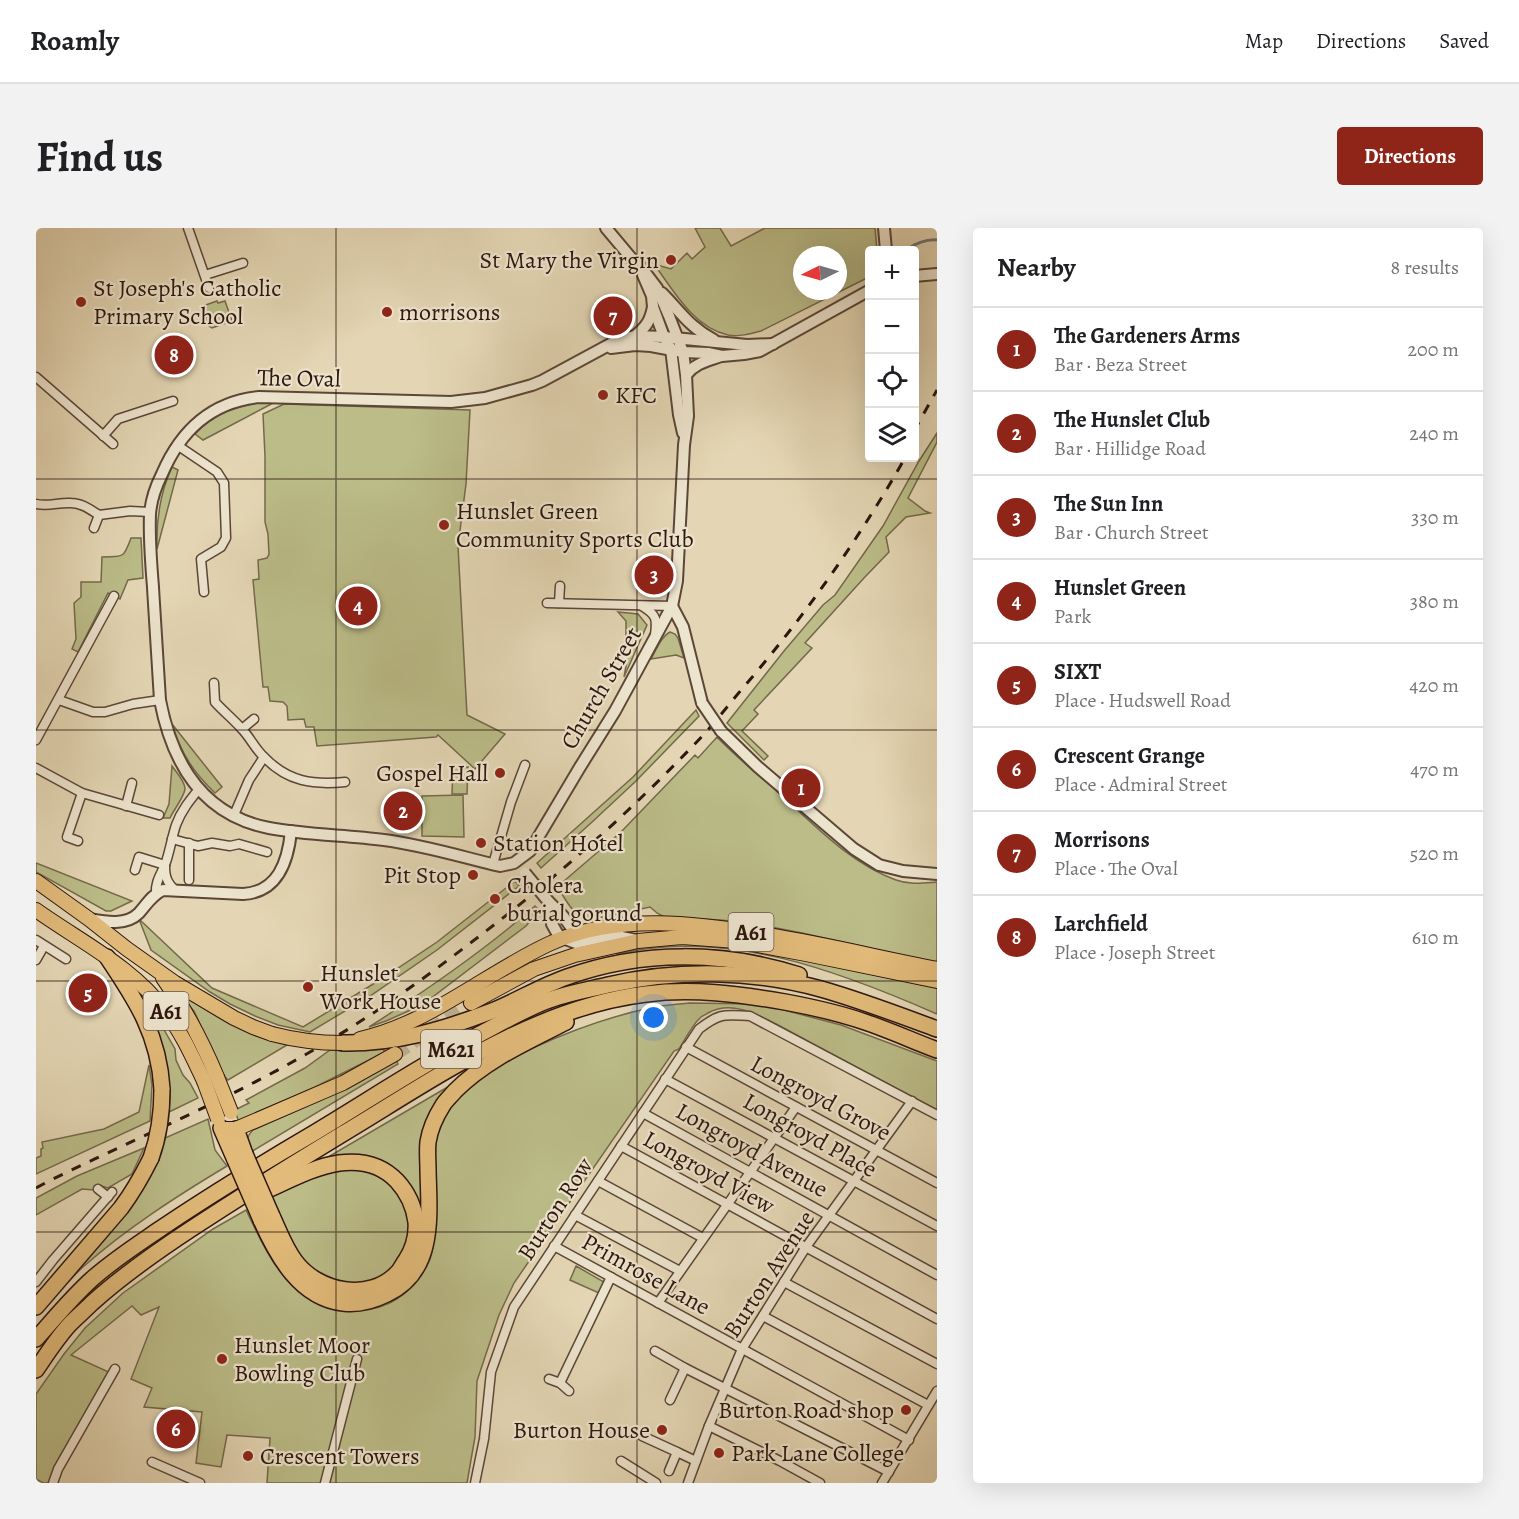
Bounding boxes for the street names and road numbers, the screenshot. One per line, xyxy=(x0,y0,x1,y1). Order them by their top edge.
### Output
street label: The Oval xyxy=(257,361,341,395)
street label: Church Street xyxy=(553,621,649,755)
road number: A61 xyxy=(728,913,774,951)
road number: A61 xyxy=(144,992,188,1030)
road number: M621 xyxy=(421,1030,481,1068)
street label: Longroyd Grove xyxy=(745,1048,897,1148)
street label: Longroyd Place xyxy=(737,1085,883,1185)
street label: Longroyd Avenue xyxy=(670,1095,834,1205)
street label: Longroyd View xyxy=(637,1123,781,1221)
street label: Burton Row xyxy=(510,1151,600,1267)
street label: Burton Avenue xyxy=(716,1204,822,1344)
street label: Primrose Lane xyxy=(576,1226,716,1322)

